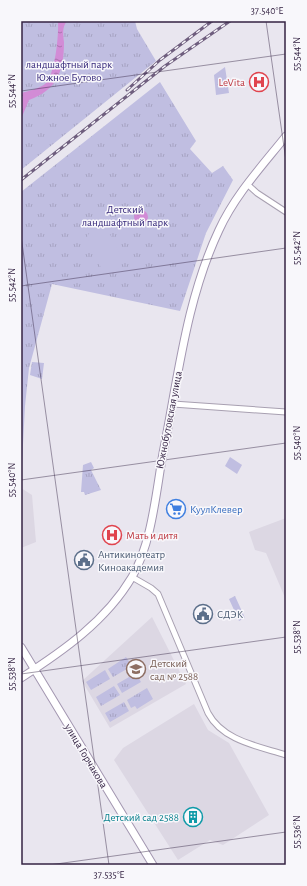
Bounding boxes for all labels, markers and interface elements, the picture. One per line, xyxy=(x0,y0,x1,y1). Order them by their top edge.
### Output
text: 37.540°E xyxy=(251,6,283,16)
text: 55.544°N xyxy=(292,37,302,71)
park label: ландшафтный парк Южное Бутово xyxy=(26,59,112,83)
hospital icon: LeVita xyxy=(248,71,270,93)
text: 55.544°N xyxy=(7,74,17,108)
place label: LeVita xyxy=(219,77,245,88)
park label: Детский ландшафтный парк xyxy=(82,204,168,228)
text: 55.542°N xyxy=(292,231,302,265)
text: 55.542°N xyxy=(7,268,17,302)
street label: Южнобутовская улица xyxy=(154,370,184,470)
text: 55.540°N xyxy=(292,426,302,460)
text: 55.540°N xyxy=(7,463,17,497)
supermarket icon: КуулКлевер xyxy=(165,498,187,520)
place label: КуулКлевер xyxy=(190,504,243,515)
hospital icon: Мать и дитя xyxy=(101,524,123,546)
place label: Мать и дитя xyxy=(126,530,178,541)
public building icon: Антикинотеатр Киноакадемия xyxy=(73,549,95,571)
place label: Антикинотеатр Киноакадемия xyxy=(98,549,165,573)
public building icon: СДЭК xyxy=(192,603,214,625)
place label: СДЭК xyxy=(217,609,244,620)
text: 55.538°N xyxy=(292,620,302,654)
text: 55.538°N xyxy=(7,657,17,691)
school or university icon: Детский сад № 2588 xyxy=(125,658,147,680)
place label: Детский сад № 2588 xyxy=(150,658,198,682)
street label: улица Горчакова xyxy=(62,721,109,790)
building icon: Детский сад 2588 xyxy=(182,806,204,828)
place label: Детский сад 2588 xyxy=(103,812,179,823)
text: 55.536°N xyxy=(292,815,302,849)
text: 37.535°E xyxy=(94,870,125,880)

